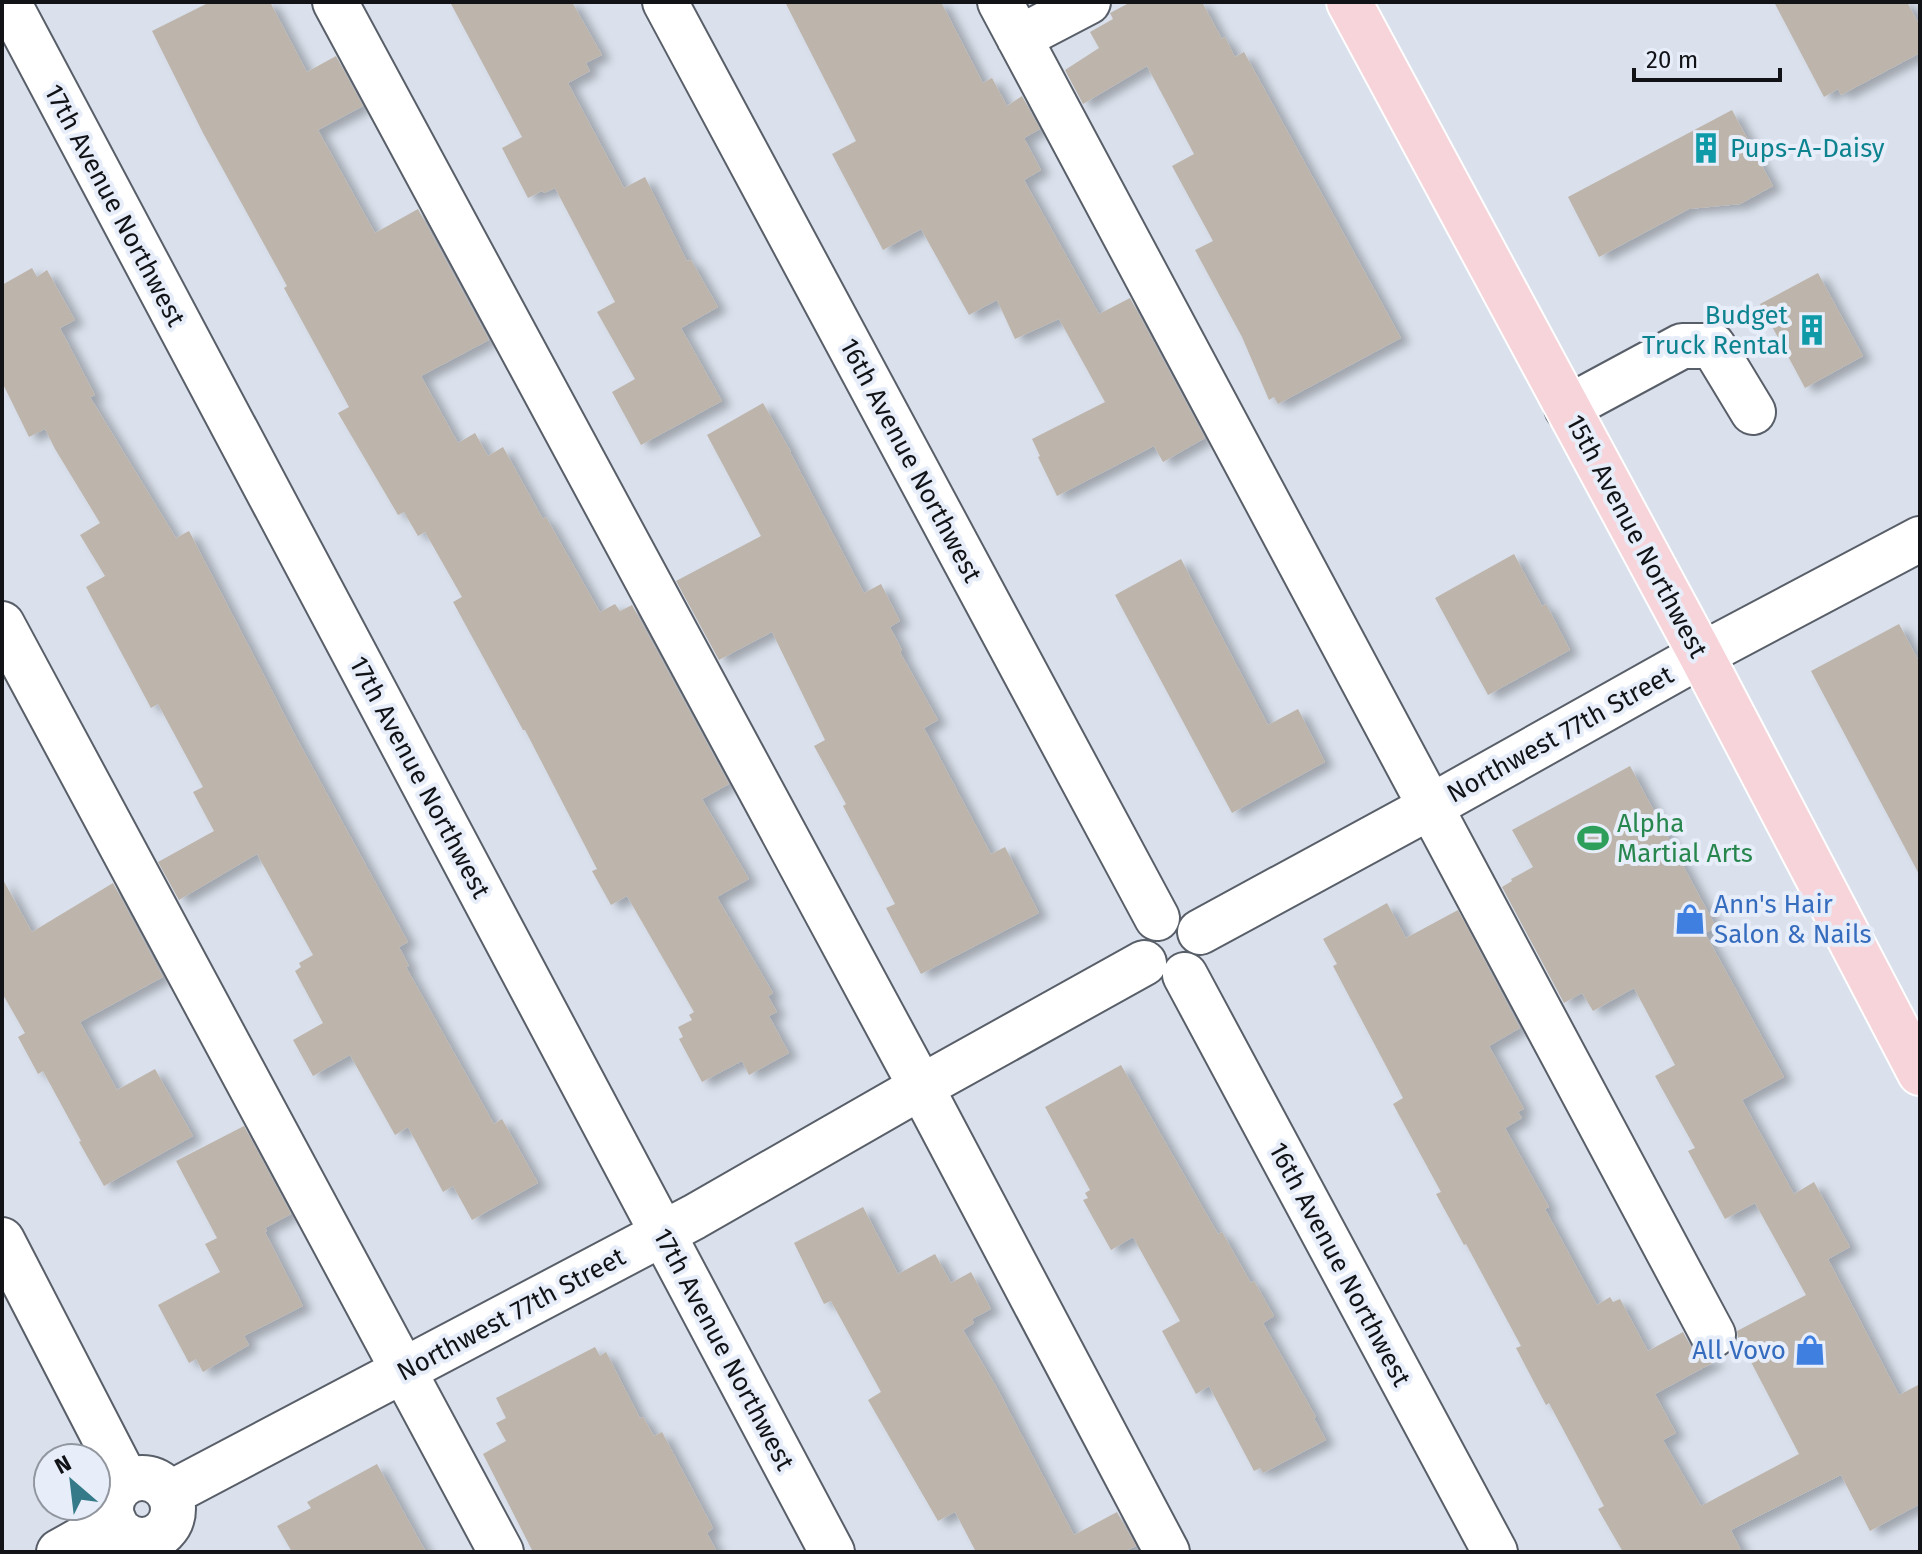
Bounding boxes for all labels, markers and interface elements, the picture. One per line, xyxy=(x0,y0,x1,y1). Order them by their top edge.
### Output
scale bar xyxy=(1634,32,1780,82)
text: 20 m xyxy=(1646,46,1698,74)
street label: 17th Avenue Northwest xyxy=(38,79,192,332)
building icon: Pups-A-Daisy xyxy=(1689,131,1723,165)
place label: Pups-A-Daisy xyxy=(1730,133,1885,164)
place label: Budget Truck Rental xyxy=(1642,300,1789,361)
building icon: Budget Truck Rental xyxy=(1795,313,1829,347)
street label: 16th Avenue Northwest xyxy=(833,333,988,588)
street label: 15th Avenue Northwest xyxy=(1559,409,1714,664)
street label: 17th Avenue Northwest xyxy=(343,651,497,904)
street label: Northwest 77th Street xyxy=(1442,659,1679,810)
place label: Alpha Martial Arts xyxy=(1617,808,1753,869)
sports icon: Alpha Martial Arts xyxy=(1576,821,1610,855)
place label: Ann's Hair Salon & Nails xyxy=(1714,889,1872,950)
shop icon: Ann's Hair Salon & Nails xyxy=(1673,902,1707,936)
street label: 16th Avenue Northwest xyxy=(1262,1137,1417,1392)
street label: 17th Avenue Northwest xyxy=(647,1223,801,1476)
street label: Northwest 77th Street xyxy=(392,1241,631,1388)
shop icon: All Vovo xyxy=(1793,1333,1827,1367)
place label: All Vovo xyxy=(1692,1335,1786,1366)
north arrow xyxy=(32,1442,112,1522)
text: N xyxy=(50,1449,76,1480)

